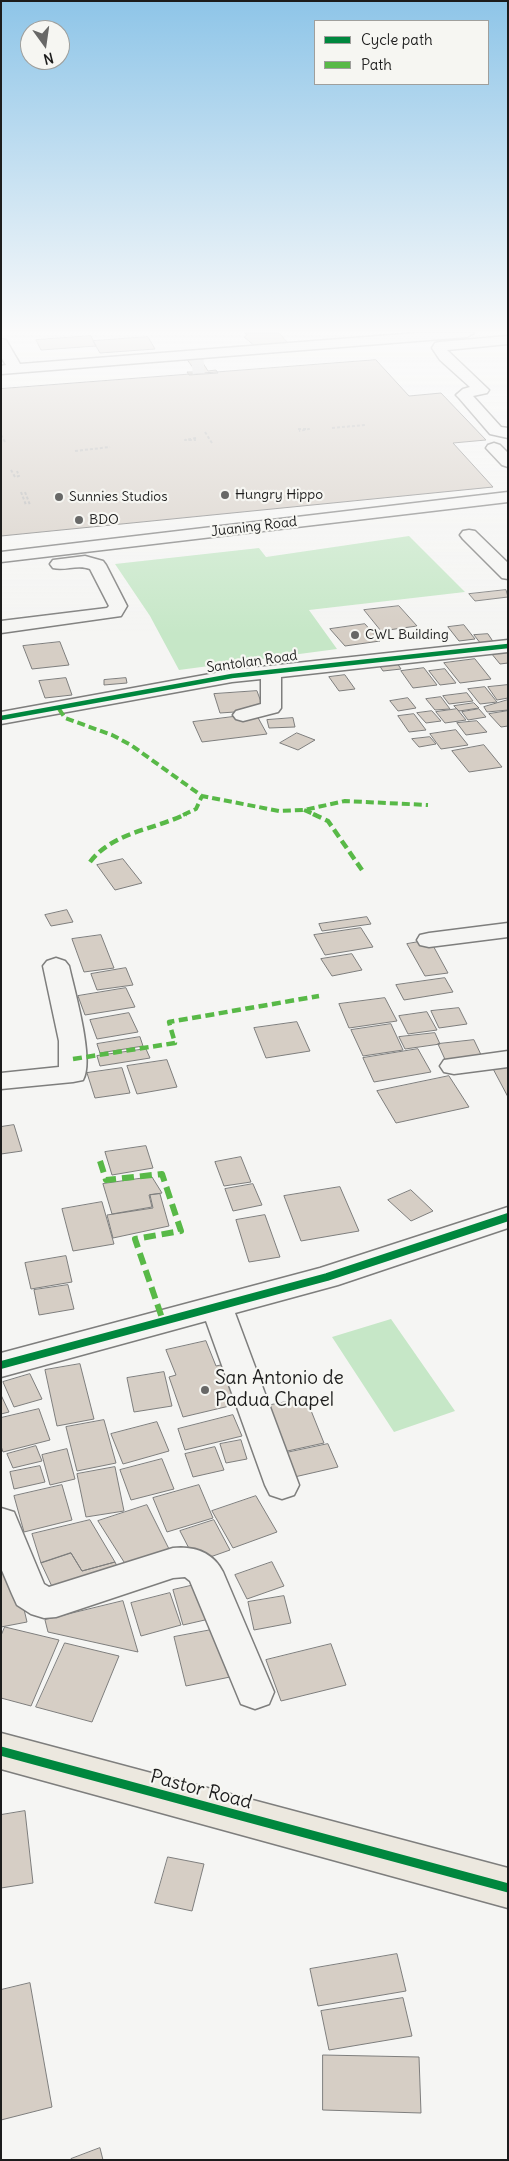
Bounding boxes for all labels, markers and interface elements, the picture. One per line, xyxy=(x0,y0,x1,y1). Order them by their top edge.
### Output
north arrow xyxy=(20,20,70,70)
legend xyxy=(314,20,489,85)
text: Cycle path xyxy=(361,30,433,49)
text: N xyxy=(42,49,55,68)
text: Path xyxy=(361,55,392,74)
place label: Hungry Hippo xyxy=(235,487,323,503)
place label: Sunnies Studios xyxy=(69,489,168,505)
marker: Hungry Hippo xyxy=(219,489,231,501)
marker: Sunnies Studios xyxy=(53,491,65,503)
place label: BDO xyxy=(89,512,119,528)
street label: Juaning Road xyxy=(210,513,298,541)
marker: BDO xyxy=(73,514,85,526)
place label: CWL Building xyxy=(365,627,449,643)
marker: CWL Building xyxy=(349,629,361,641)
street label: Santolan Road xyxy=(205,647,299,677)
place label: San Antonio de Padua Chapel xyxy=(215,1368,344,1412)
marker: San Antonio de Padua Chapel xyxy=(199,1384,211,1396)
street label: Pastor Road xyxy=(148,1765,254,1815)

